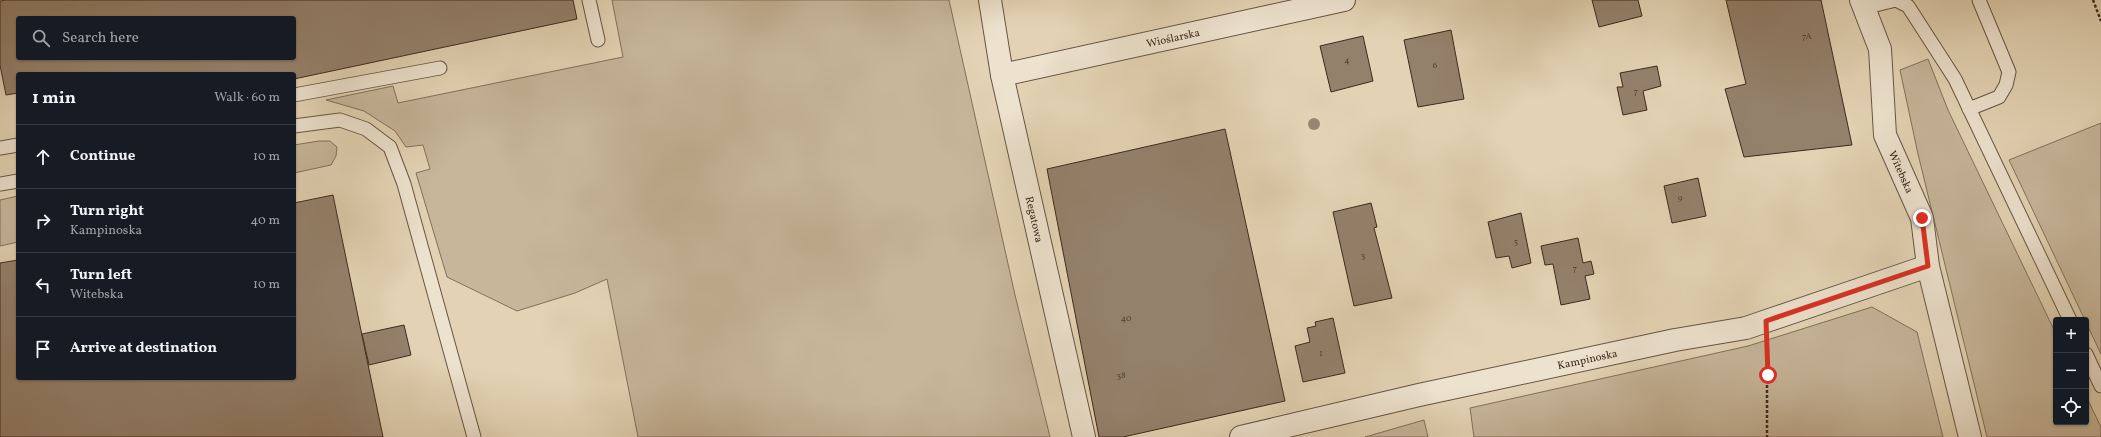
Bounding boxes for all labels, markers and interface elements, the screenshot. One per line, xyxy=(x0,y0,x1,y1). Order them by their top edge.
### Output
search box xyxy=(16,16,296,60)
street label: Wioślarska xyxy=(1145,26,1202,52)
icon: search xyxy=(30,27,52,49)
text: Search here xyxy=(62,28,139,49)
house number: 7A xyxy=(1802,30,1813,43)
house number: 4 xyxy=(1344,54,1350,67)
house number: 6 xyxy=(1433,59,1438,72)
house number: 7 xyxy=(1634,85,1638,98)
text: 1 min xyxy=(32,87,76,110)
text: Walk · 60 m xyxy=(214,89,280,107)
icon: ahead xyxy=(32,146,54,168)
text: Continue xyxy=(70,146,135,167)
text: 10 m xyxy=(253,148,280,166)
street label: Witebska xyxy=(1884,149,1916,197)
house number: 9 xyxy=(1678,192,1683,205)
street label: Regatowa xyxy=(1021,195,1046,245)
text: Turn right xyxy=(70,201,144,222)
route end xyxy=(1913,209,1931,227)
icon: right xyxy=(32,210,54,232)
text: 40 m xyxy=(251,212,280,230)
text: Kampinoska xyxy=(70,222,142,240)
house number: 5 xyxy=(1514,235,1518,248)
house number: 3 xyxy=(1361,249,1366,262)
house number: 7 xyxy=(1573,262,1577,275)
text: Turn left xyxy=(70,265,132,286)
icon: left xyxy=(32,274,54,296)
text: 10 m xyxy=(253,276,280,294)
text: Witebska xyxy=(70,286,123,304)
house number: 40 xyxy=(1121,312,1132,325)
map controls xyxy=(2053,317,2089,425)
button: + xyxy=(2053,317,2089,353)
icon: arrive xyxy=(32,338,54,360)
text: Arrive at destination xyxy=(70,338,217,359)
street label: Kampinoska xyxy=(1556,346,1619,374)
house number: 1 xyxy=(1319,347,1323,360)
button: − xyxy=(2053,353,2089,389)
route start xyxy=(1759,366,1777,384)
house number: 38 xyxy=(1116,369,1126,382)
button: locate xyxy=(2053,389,2089,425)

